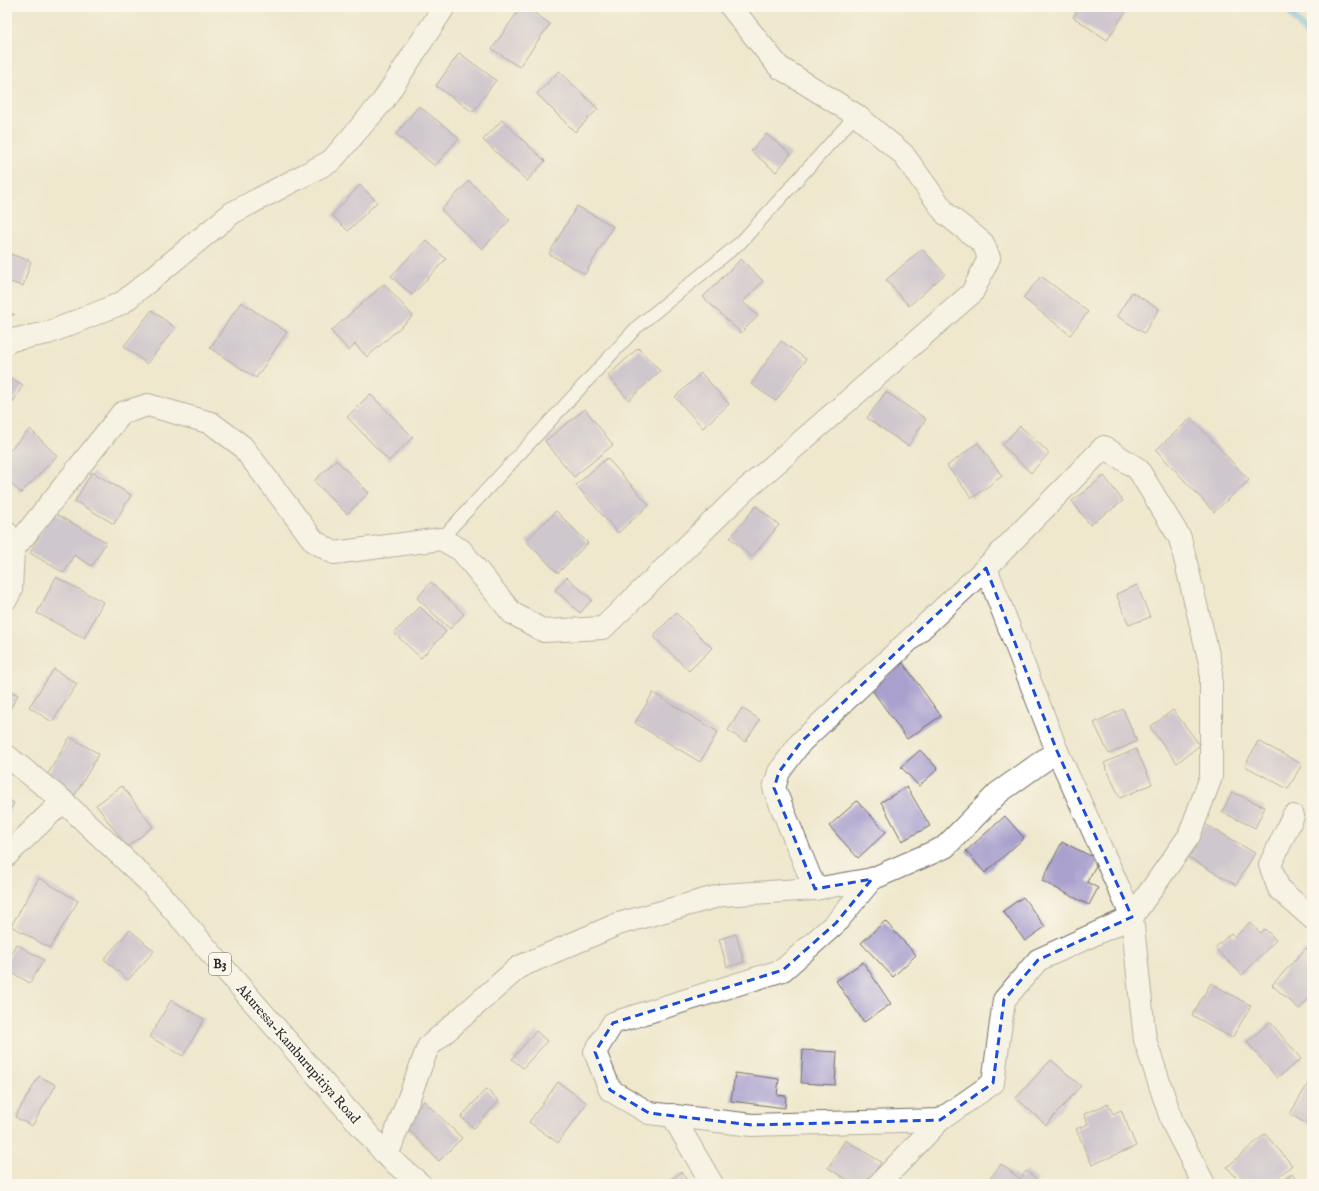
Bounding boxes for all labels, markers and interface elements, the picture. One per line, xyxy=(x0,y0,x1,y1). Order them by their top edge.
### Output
road number: B3 xyxy=(209,953,231,975)
street label: Akuressa-Kamburupitiya Road xyxy=(232,980,364,1128)

